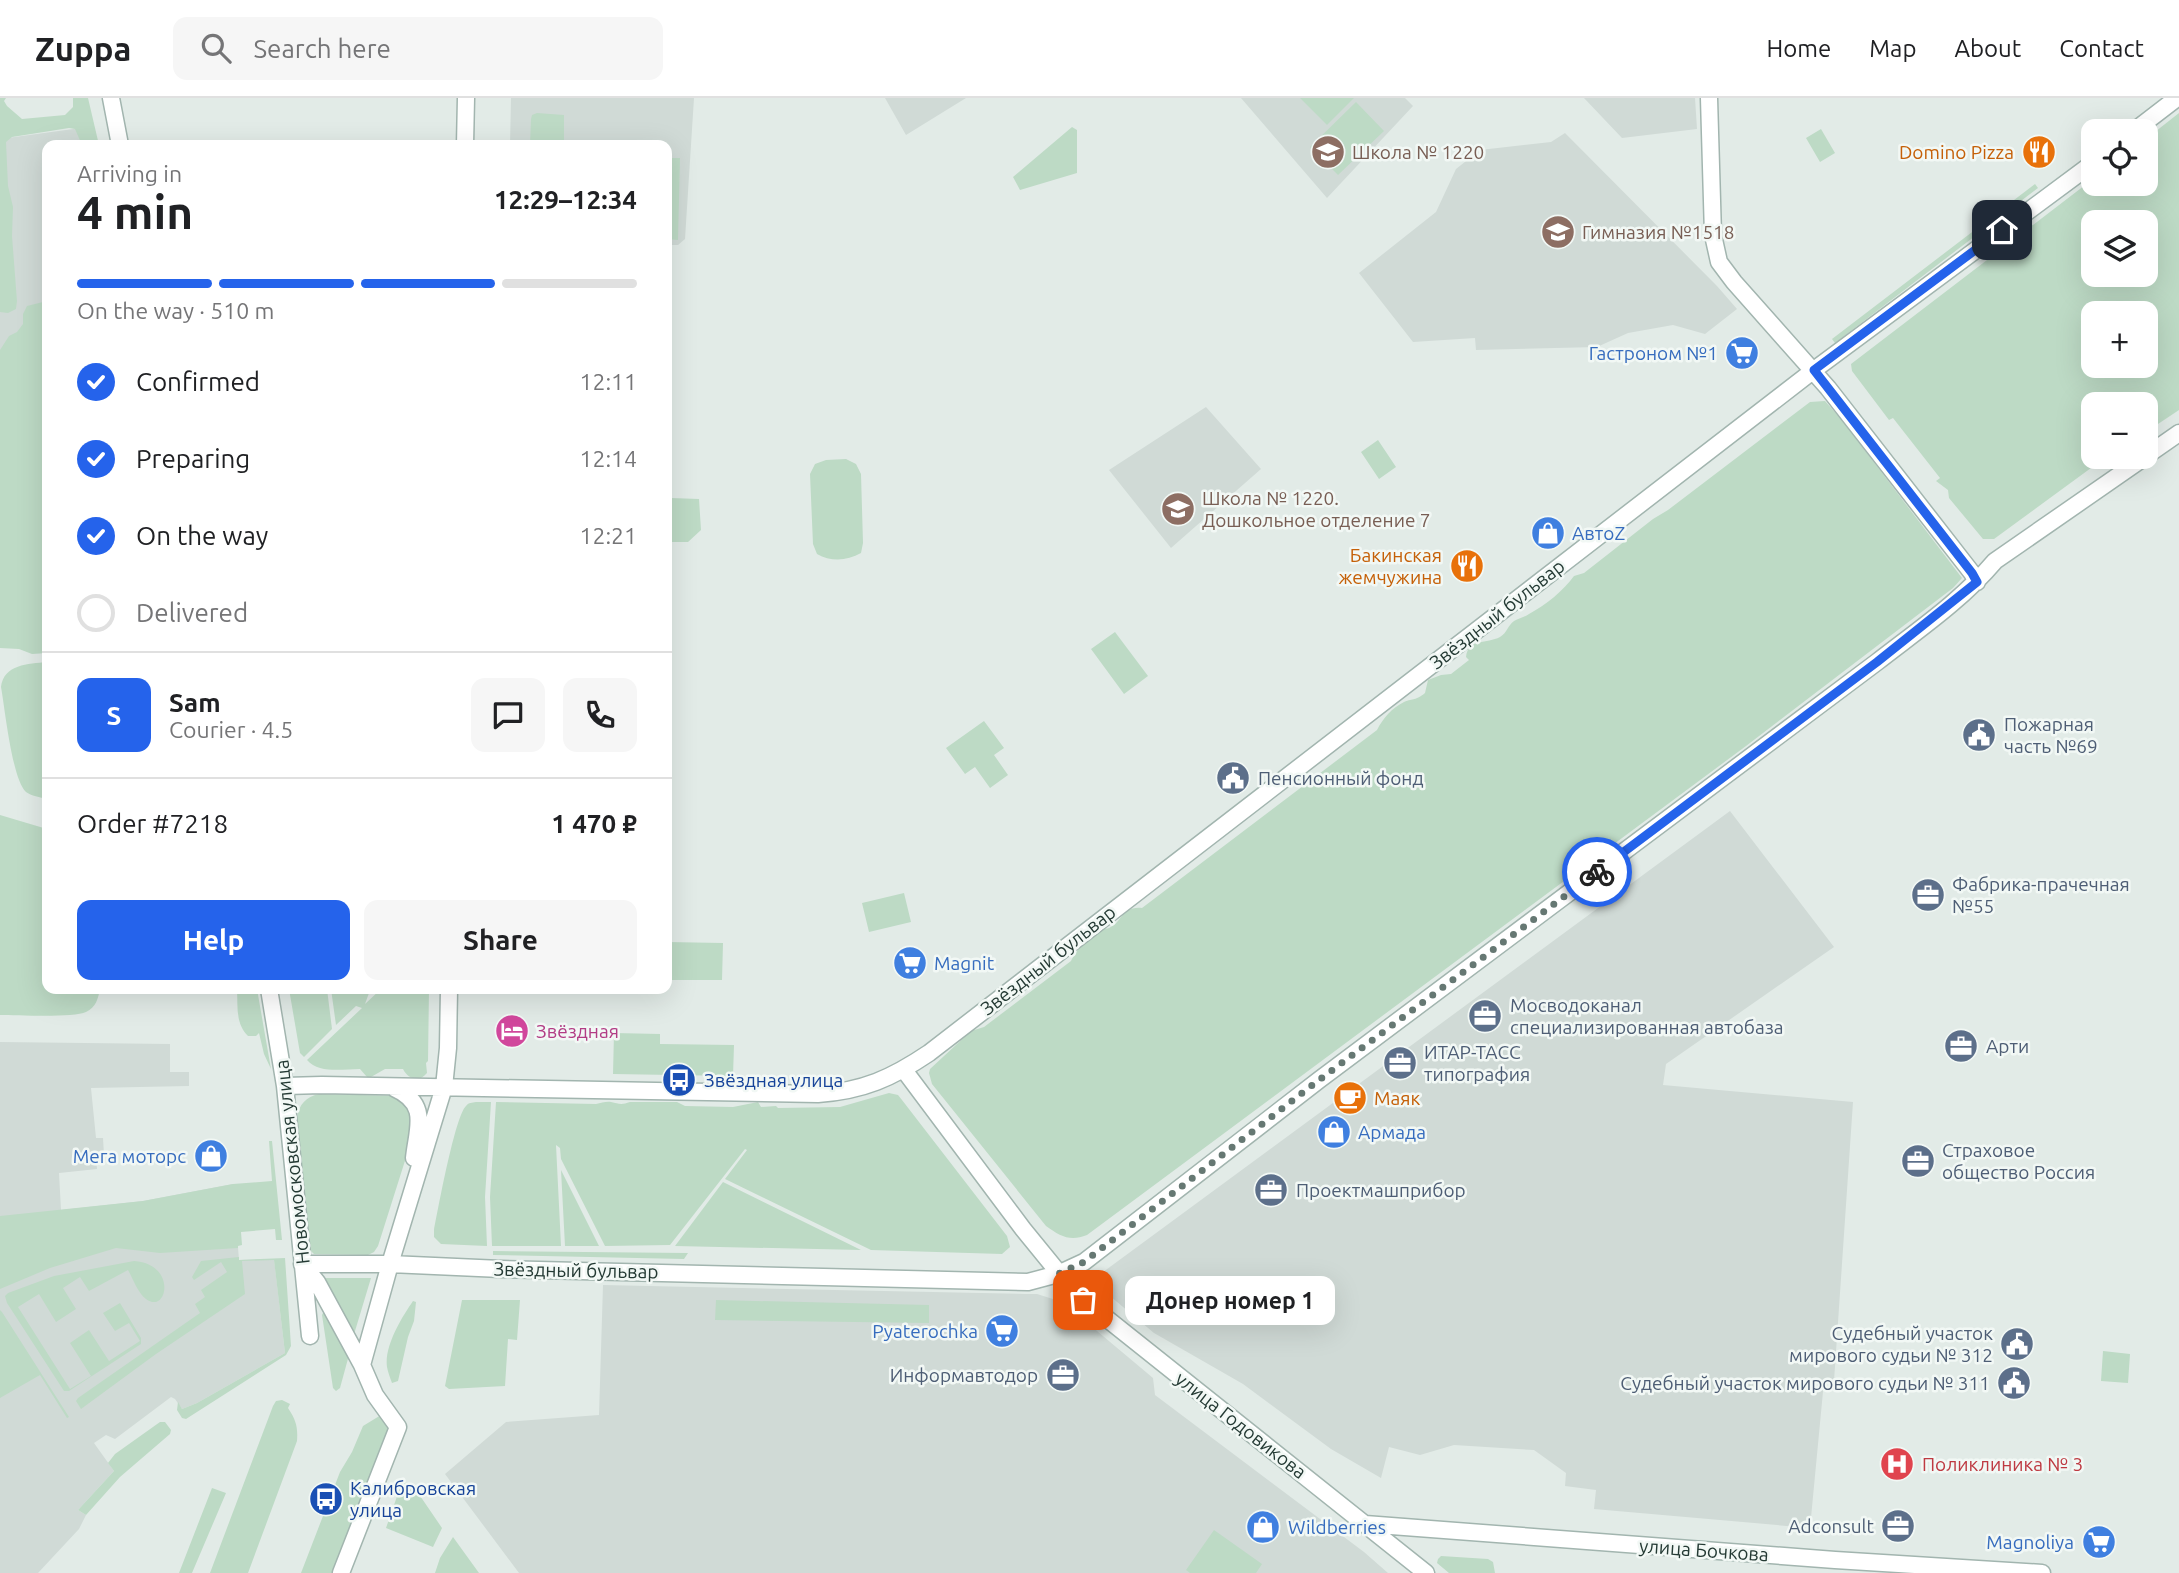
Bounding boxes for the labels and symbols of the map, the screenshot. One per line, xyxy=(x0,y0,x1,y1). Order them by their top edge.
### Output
school or university icon: Школа № 1220 xyxy=(1309,133,1347,171)
restaurant icon: Domino Pizza xyxy=(2020,133,2058,171)
place label: Школа № 1220 xyxy=(1352,141,1484,163)
place label: Domino Pizza xyxy=(1899,141,2014,163)
pin xyxy=(1972,200,2032,260)
school or university icon: Гимназия №1518 xyxy=(1539,213,1577,251)
place label: Гимназия №1518 xyxy=(1582,221,1735,243)
supermarket icon: Гастроном №1 xyxy=(1723,334,1761,372)
place label: Гастроном №1 xyxy=(1589,342,1718,364)
place label: Школа № 1220. Дошкольное отделение 7 xyxy=(1202,487,1431,531)
school or university icon: Школа № 1220. Дошкольное отделение 7 xyxy=(1159,490,1197,528)
shop icon: АвтоZ xyxy=(1529,514,1567,552)
place label: АвтоZ xyxy=(1572,522,1625,544)
place label: Бакинская жемчужина xyxy=(1339,544,1442,588)
restaurant icon: Бакинская жемчужина xyxy=(1448,547,1486,585)
street label: Звёздный бульвар xyxy=(1425,555,1569,673)
place label: Пожарная часть №69 xyxy=(2004,713,2098,757)
public building icon: Пожарная часть №69 xyxy=(1960,716,1998,754)
public building icon: Пенсионный фонд xyxy=(1214,759,1252,797)
place label: Пенсионный фонд xyxy=(1258,767,1424,789)
courier xyxy=(1562,837,1632,907)
place label: Фабрика-прачечная №55 xyxy=(1952,873,2130,917)
office icon: Фабрика-прачечная №55 xyxy=(1909,876,1947,914)
street label: Звёздный бульвар xyxy=(976,901,1120,1019)
supermarket icon: Magnit xyxy=(891,944,929,982)
place label: Magnit xyxy=(934,952,995,974)
place label: Мосводоканал специализированная автобаза xyxy=(1510,994,1784,1038)
office icon: Мосводоканал специализированная автобаза xyxy=(1466,997,1504,1035)
hotel icon: Звёздная xyxy=(493,1012,531,1050)
place label: Звёздная xyxy=(536,1020,619,1042)
office icon: Арти xyxy=(1942,1027,1980,1065)
place label: Арти xyxy=(1986,1035,2029,1057)
place label: ИТАР-ТАСС типография xyxy=(1424,1041,1530,1085)
office icon: ИТАР-ТАСС типография xyxy=(1381,1044,1419,1082)
street label: Новомосковская улица xyxy=(270,1059,314,1265)
bus stop icon: Звёздная улица xyxy=(660,1061,698,1099)
place label: Звёздная улица xyxy=(704,1069,843,1091)
cafe icon: Маяк xyxy=(1331,1079,1369,1117)
place label: Маяк xyxy=(1374,1087,1420,1109)
shop icon: Армада xyxy=(1315,1113,1353,1151)
place label: Армада xyxy=(1358,1121,1426,1143)
shop icon: Мега моторс xyxy=(192,1137,230,1175)
place label: Страховое общество Россия xyxy=(1942,1139,2095,1183)
office icon: Страховое общество Россия xyxy=(1899,1142,1937,1180)
place label: Мега моторс xyxy=(73,1145,186,1167)
office icon: Проектмашприбор xyxy=(1252,1171,1290,1209)
place label: Проектмашприбор xyxy=(1296,1179,1466,1201)
street label: Звёздный бульвар xyxy=(493,1258,659,1282)
pin xyxy=(1053,1270,1113,1330)
callout: Донер номер 1 xyxy=(1125,1276,1335,1324)
supermarket icon: Pyaterochka xyxy=(983,1312,1021,1350)
place label: Pyaterochka xyxy=(872,1320,978,1342)
place label: Судебный участок мирового судьи № 312 xyxy=(1789,1322,1993,1366)
public building icon: Судебный участок мирового судьи № 312 xyxy=(1998,1325,2036,1363)
office icon: Информавтодор xyxy=(1044,1356,1082,1394)
place label: Информавтодор xyxy=(890,1364,1038,1386)
public building icon: Судебный участок мирового судьи № 311 xyxy=(1995,1364,2033,1402)
street label: улица Годовикова xyxy=(1171,1367,1311,1483)
place label: Судебный участок мирового судьи № 311 xyxy=(1620,1372,1990,1394)
hospital icon: Поликлиника № 3 xyxy=(1878,1445,1916,1483)
place label: Поликлиника № 3 xyxy=(1922,1453,2083,1475)
place label: Калибровская улица xyxy=(350,1477,476,1521)
bus stop icon: Калибровская улица xyxy=(307,1480,345,1518)
office icon: Adconsult xyxy=(1879,1507,1917,1545)
shop icon: Wildberries xyxy=(1244,1508,1282,1546)
place label: Adconsult xyxy=(1788,1515,1875,1537)
place label: Wildberries xyxy=(1288,1516,1386,1538)
supermarket icon: Magnoliya xyxy=(2080,1523,2118,1561)
place label: Magnoliya xyxy=(1986,1531,2074,1553)
street label: улица Бочкова xyxy=(1638,1534,1770,1566)

